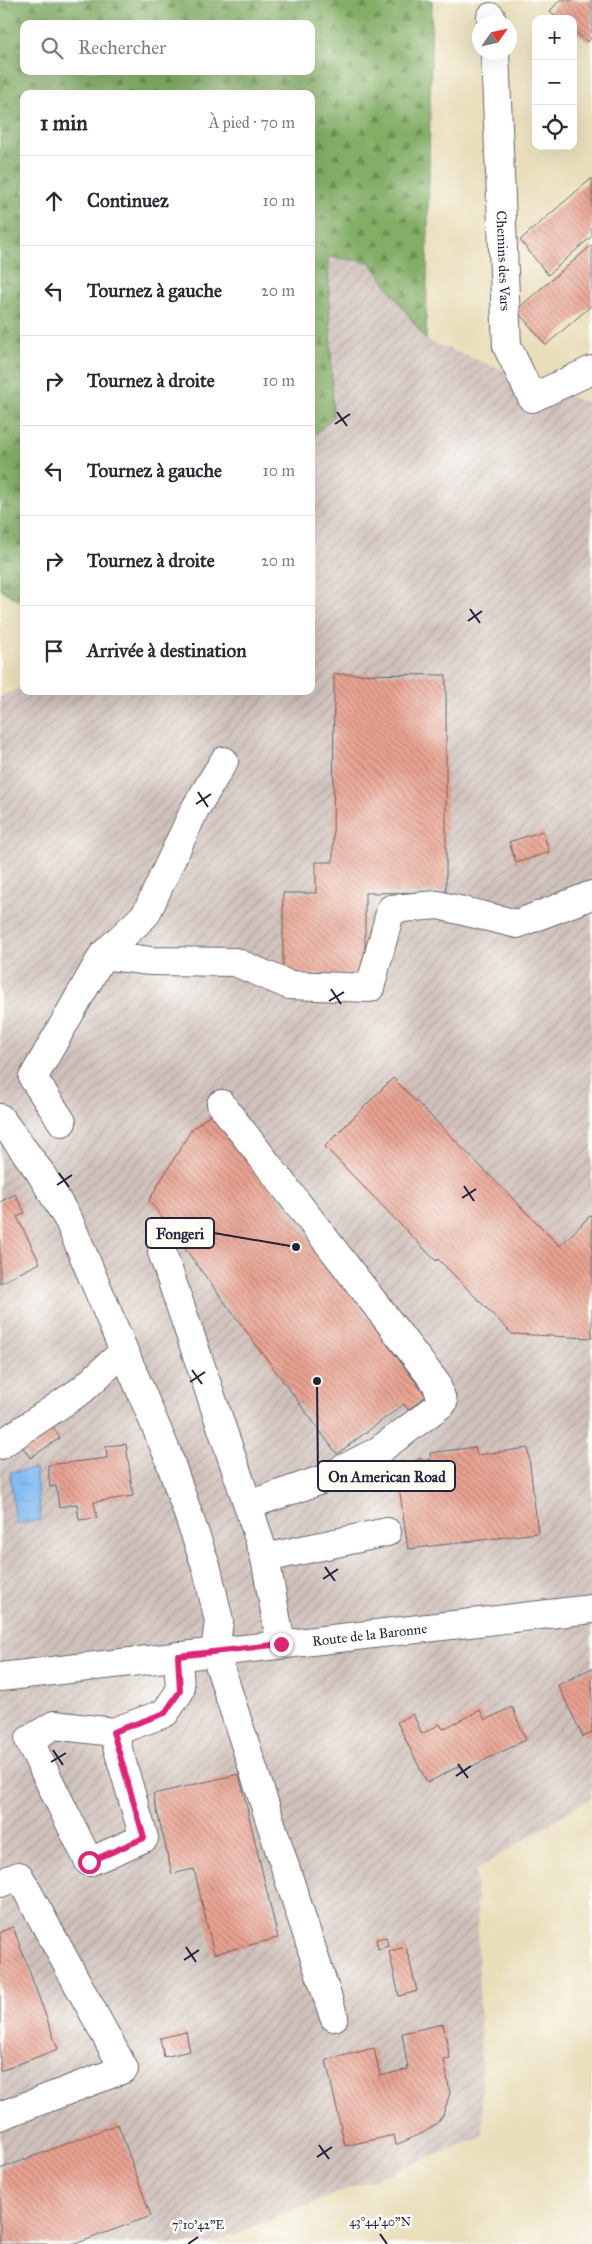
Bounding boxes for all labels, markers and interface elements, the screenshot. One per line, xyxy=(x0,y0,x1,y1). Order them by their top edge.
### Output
north arrow xyxy=(472,15,517,60)
map controls xyxy=(532,15,577,150)
button: + xyxy=(532,15,577,60)
search box xyxy=(20,20,315,75)
icon: search xyxy=(38,34,66,62)
text: Rechercher xyxy=(78,36,166,59)
button: − xyxy=(532,60,577,105)
button: locate xyxy=(532,105,577,150)
text: 1 min xyxy=(40,110,88,136)
text: À pied · 70 m xyxy=(209,113,295,132)
icon: ahead xyxy=(40,187,68,215)
text: Continuez xyxy=(87,189,169,212)
text: 10 m xyxy=(263,191,295,210)
street label: Chemins des Vars xyxy=(493,210,514,311)
icon: left xyxy=(40,277,68,305)
text: Tournez à gauche xyxy=(87,279,222,302)
text: 20 m xyxy=(261,281,295,300)
icon: right xyxy=(40,367,68,395)
text: Tournez à droite xyxy=(87,369,215,392)
text: 10 m xyxy=(263,371,295,390)
icon: left xyxy=(40,457,68,485)
text: Tournez à gauche xyxy=(87,459,222,482)
text: 10 m xyxy=(263,461,295,480)
icon: right xyxy=(40,547,68,575)
text: Tournez à droite xyxy=(87,549,215,572)
text: 20 m xyxy=(261,551,295,570)
icon: arrive xyxy=(40,637,68,665)
text: Arrivée à destination xyxy=(87,639,246,662)
callout: Fongeri xyxy=(146,1218,214,1248)
text: Fongeri xyxy=(156,1225,205,1244)
callout: On American Road xyxy=(318,1461,455,1491)
text: On American Road xyxy=(328,1468,446,1486)
street label: Route de la Baronne xyxy=(311,1620,428,1650)
route end xyxy=(270,1633,293,1656)
route start xyxy=(78,1851,101,1874)
text: 43°44'40"N xyxy=(349,2215,411,2229)
text: 7°10'42"E xyxy=(172,2218,224,2232)

